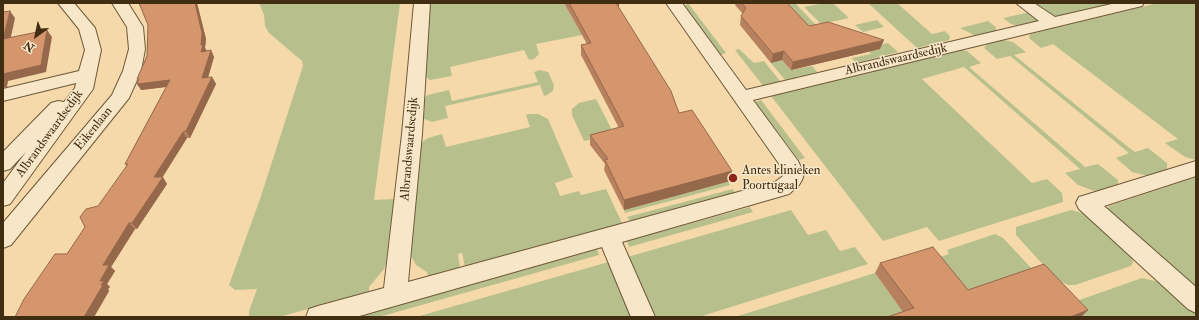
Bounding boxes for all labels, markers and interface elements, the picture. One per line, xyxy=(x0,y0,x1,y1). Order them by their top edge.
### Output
north arrow xyxy=(16,16,56,56)
text: N xyxy=(22,38,37,55)
street label: Albrandswaardsedijk xyxy=(843,41,949,79)
street label: Albrandswaardsedijk xyxy=(13,87,87,181)
street label: Albrandswaardsedijk xyxy=(398,96,422,202)
street label: Eikenlaan xyxy=(72,104,116,154)
place label: Antes klinieken Poortugaal xyxy=(742,163,820,194)
marker: Antes klinieken Poortugaal xyxy=(727,172,739,184)

